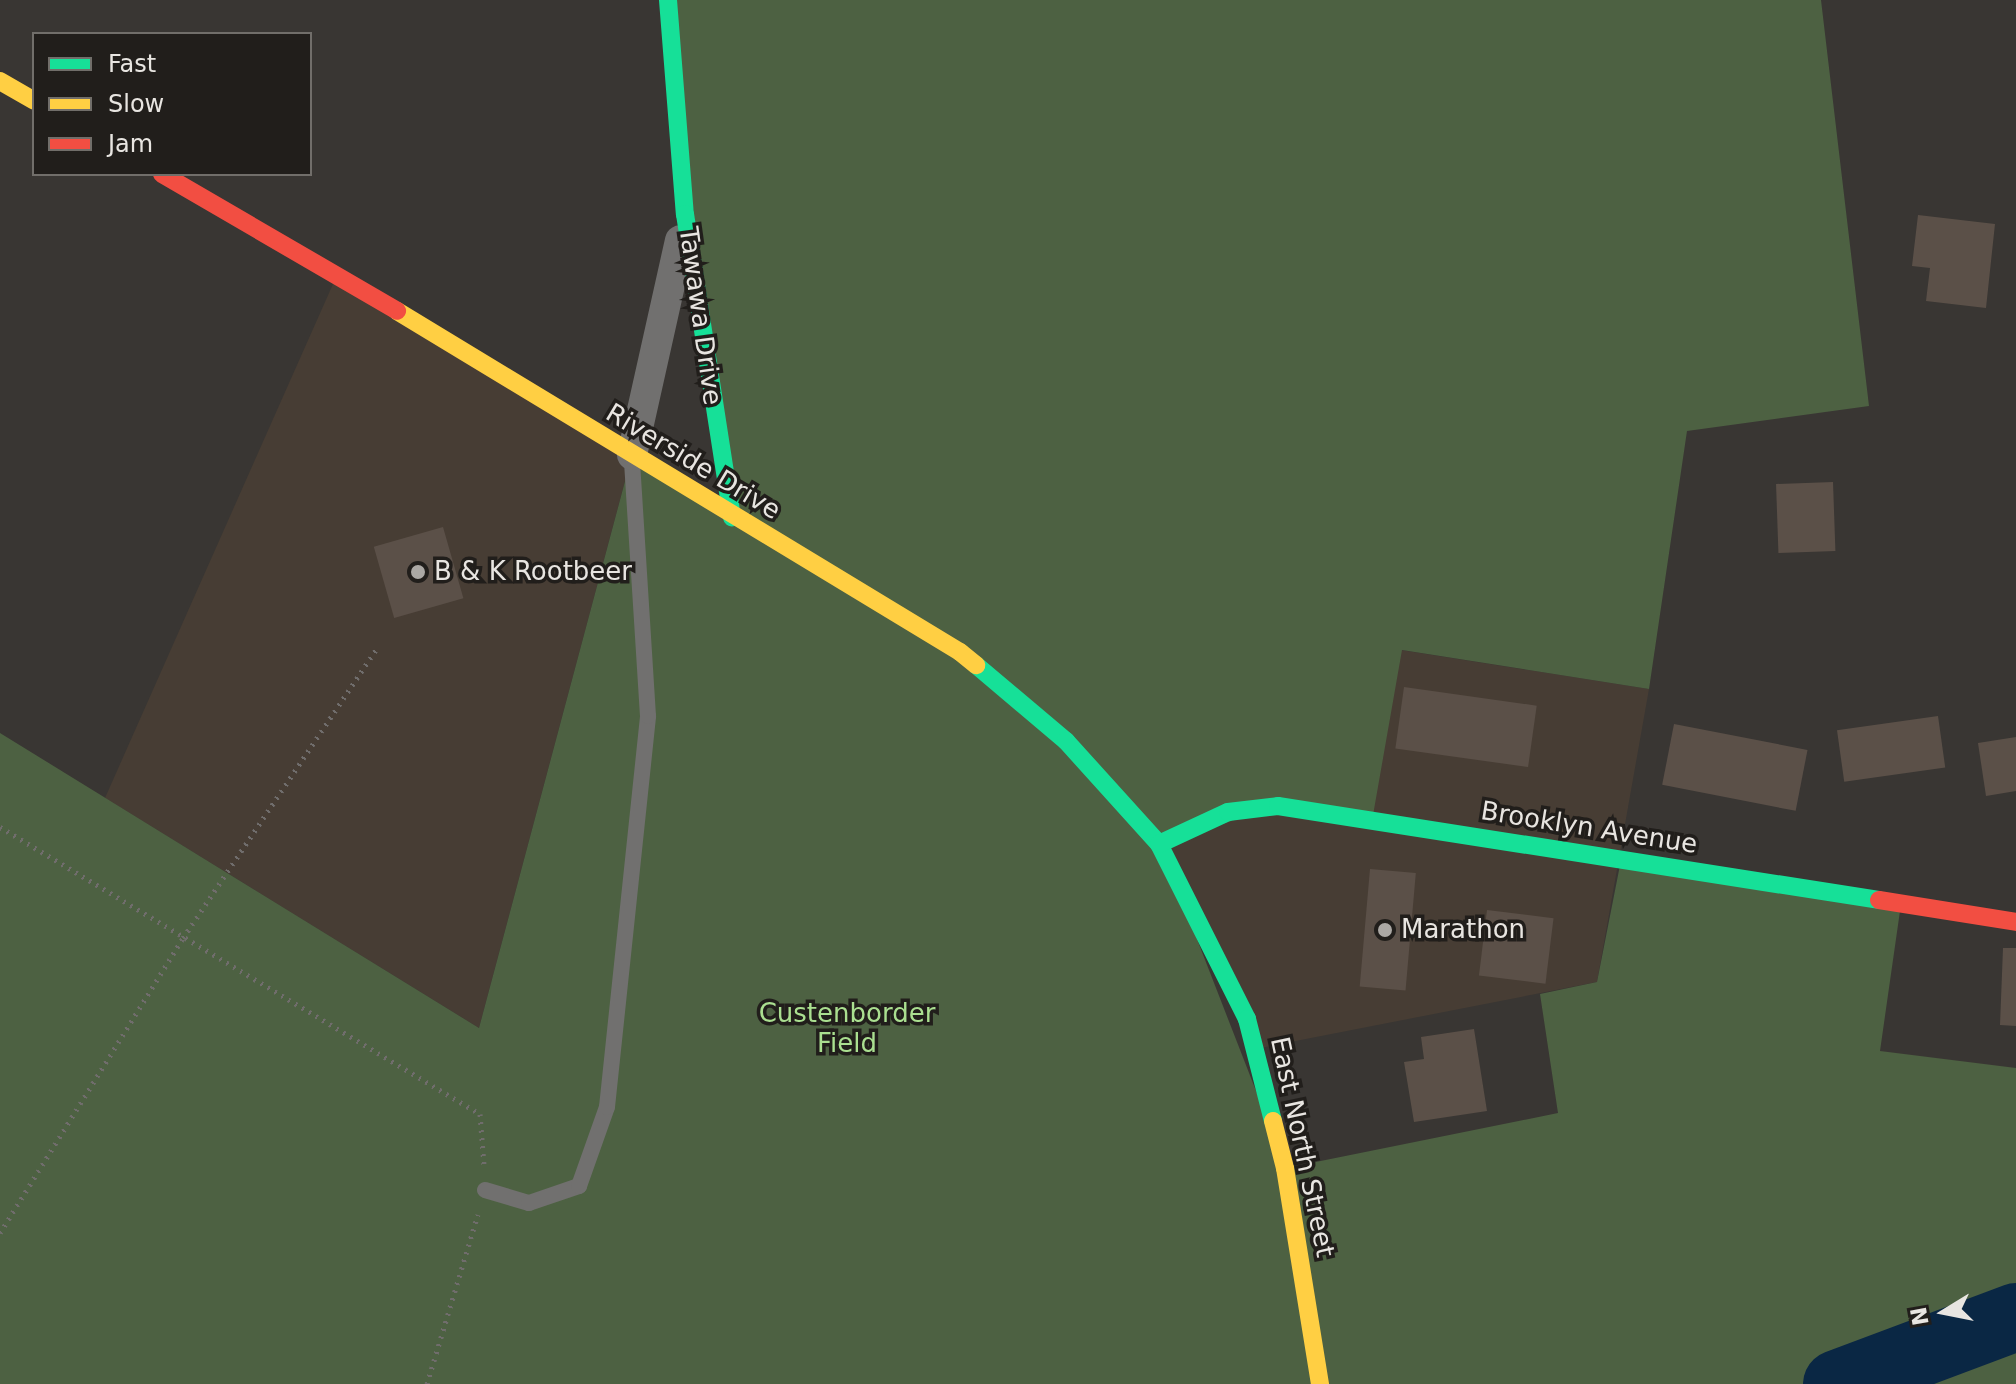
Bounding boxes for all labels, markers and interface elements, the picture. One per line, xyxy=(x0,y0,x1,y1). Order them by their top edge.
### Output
legend xyxy=(32,32,312,176)
text: Fast xyxy=(108,50,156,78)
text: Slow xyxy=(108,90,164,118)
text: Jam xyxy=(108,130,153,158)
street label: Tawawa Drive xyxy=(672,225,728,407)
street label: Riverside Drive xyxy=(600,398,786,526)
place label: B & K Rootbeer xyxy=(434,556,632,588)
marker: B & K Rootbeer xyxy=(409,563,427,581)
street label: Brooklyn Avenue xyxy=(1479,795,1699,861)
place label: Marathon xyxy=(1401,914,1525,946)
marker: Marathon xyxy=(1376,921,1394,939)
park label: Custenborder Field xyxy=(759,998,935,1060)
street label: East North Street xyxy=(1263,1034,1341,1260)
north arrow xyxy=(1904,1272,1984,1352)
text: N xyxy=(1906,1305,1934,1328)

